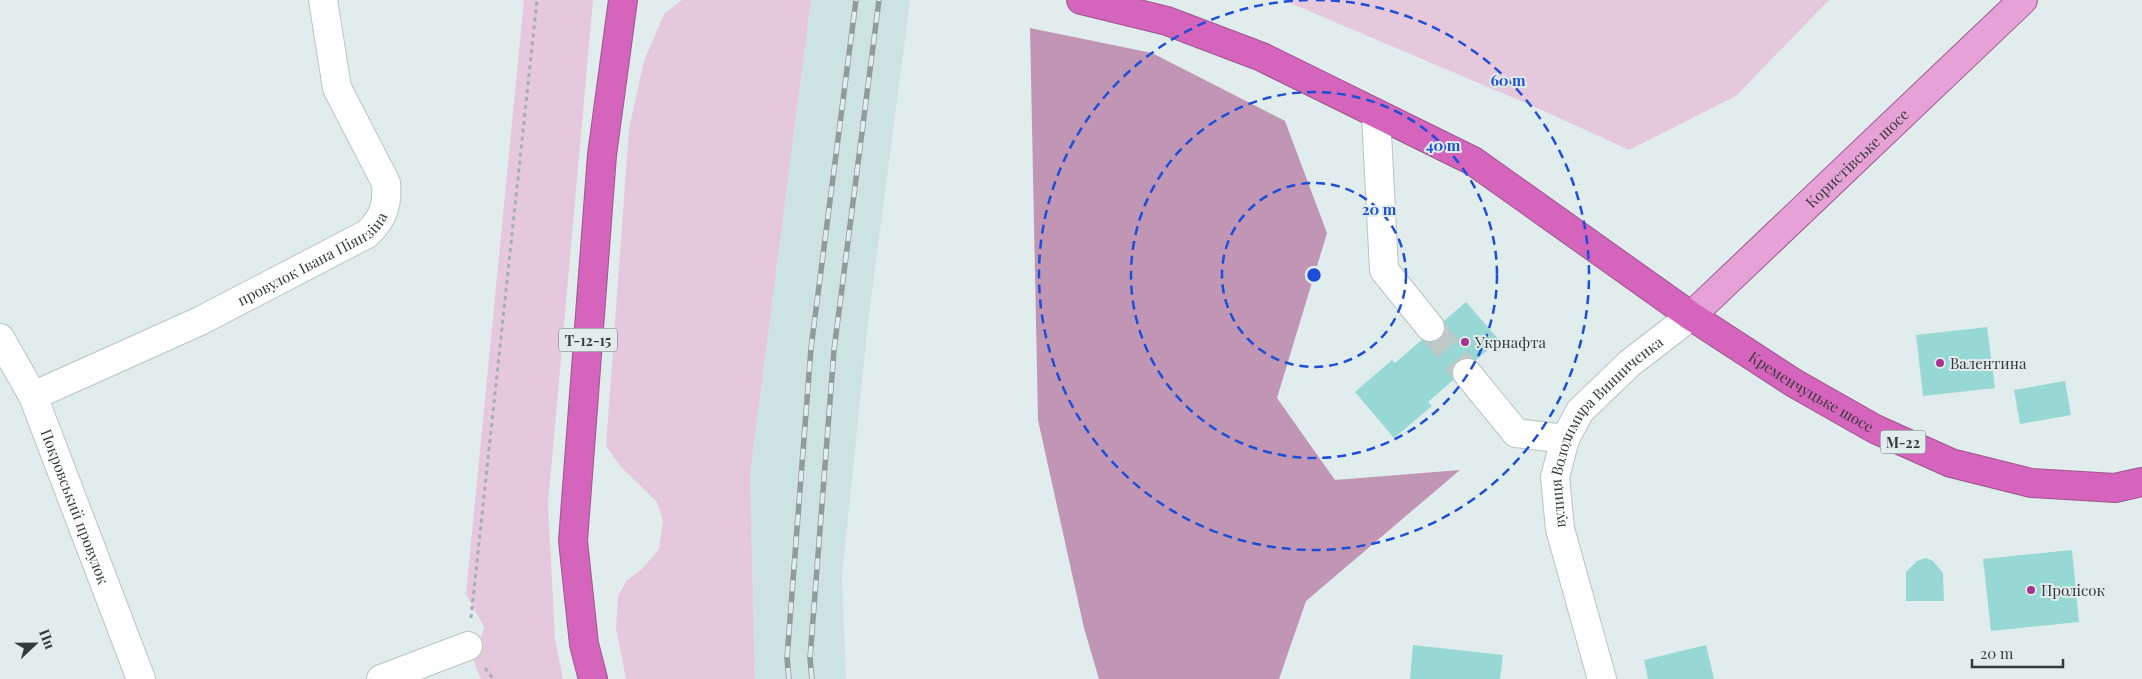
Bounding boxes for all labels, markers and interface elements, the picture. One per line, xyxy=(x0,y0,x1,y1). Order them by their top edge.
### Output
text: 60 m xyxy=(1490,70,1526,90)
street label: Користівське шосе xyxy=(1801,104,1913,212)
text: 40 m xyxy=(1426,135,1461,155)
text: 20 m xyxy=(1362,199,1397,219)
street label: провулок Івана Піянзіна xyxy=(234,208,392,310)
centre of rings xyxy=(1305,266,1323,284)
road number: Т-12-15 xyxy=(559,328,617,352)
street label: вулиця Володимира Винниченка xyxy=(1545,331,1667,529)
place label: Укрнафта xyxy=(1474,332,1546,352)
marker: Укрнафта xyxy=(1459,336,1471,348)
street label: Кременчуцьке шосе xyxy=(1745,346,1878,436)
place label: Валентина xyxy=(1950,353,2027,373)
marker: Валентина xyxy=(1934,357,1946,369)
street label: Покровський провулок xyxy=(36,426,114,587)
road number: М-22 xyxy=(1880,431,1926,454)
place label: Пролісок xyxy=(2041,580,2105,600)
marker: Пролісок xyxy=(2025,584,2037,596)
north arrow xyxy=(10,619,60,669)
text: Пн xyxy=(35,626,60,652)
scale bar xyxy=(1972,636,2063,668)
text: 20 m xyxy=(1980,643,2014,663)

